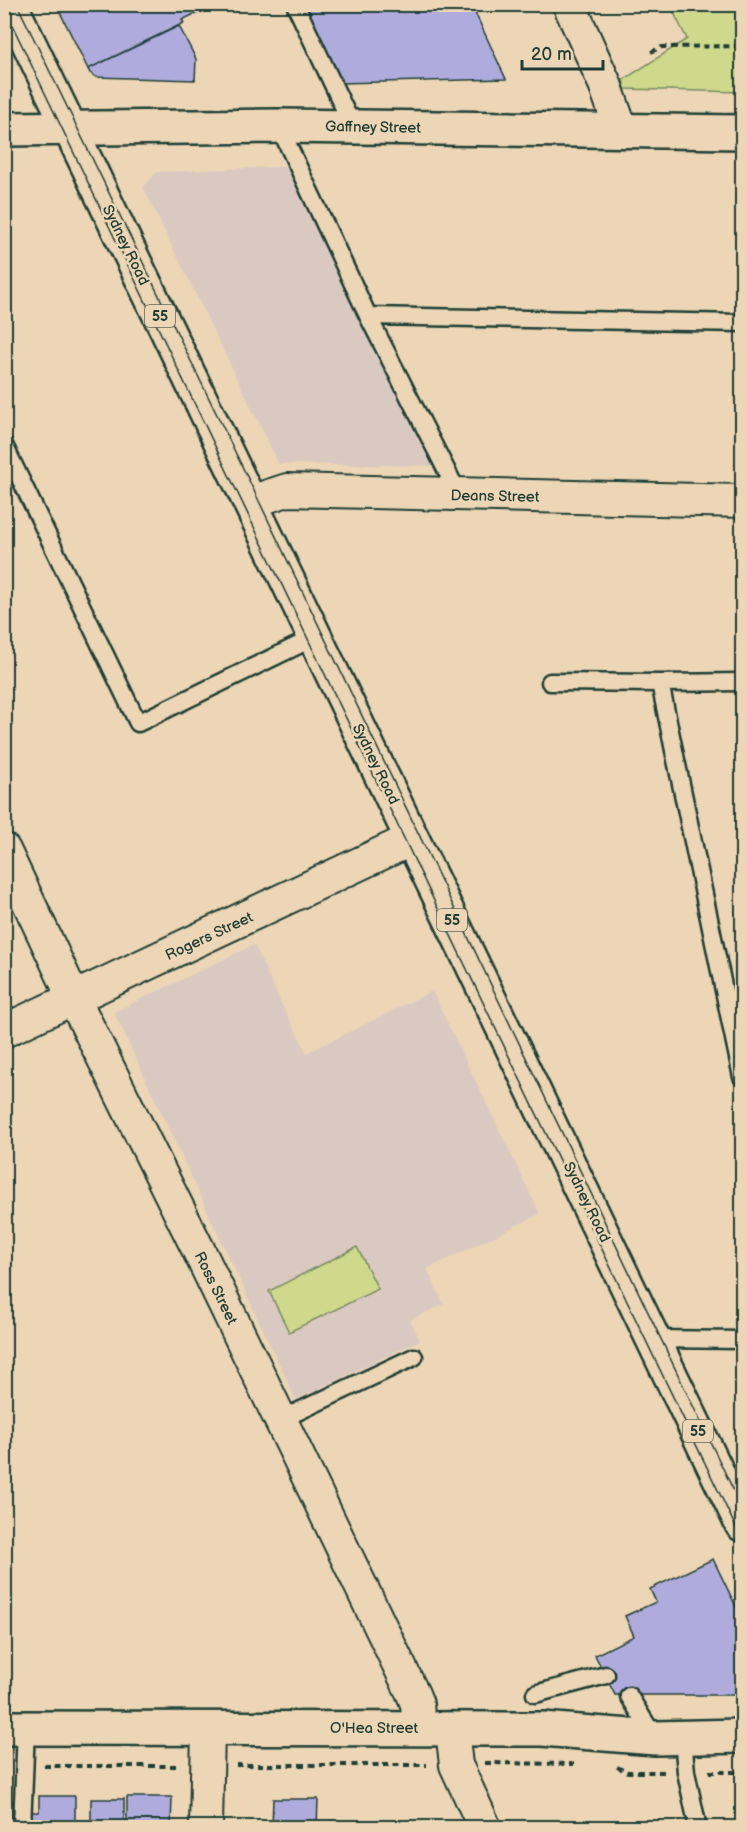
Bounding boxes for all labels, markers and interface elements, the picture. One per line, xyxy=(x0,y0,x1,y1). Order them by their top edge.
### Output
scale bar xyxy=(522,33,603,71)
text: 20 m xyxy=(531,44,572,65)
street label: Gaffney Street xyxy=(325,117,421,138)
street label: Sydney Road xyxy=(98,202,153,289)
road number: 55 xyxy=(145,305,175,327)
street label: Deans Street xyxy=(450,486,540,507)
street label: Sydney Road xyxy=(348,721,403,808)
street label: Rogers Street xyxy=(162,908,256,965)
road number: 55 xyxy=(437,909,467,931)
street label: Sydney Road xyxy=(559,1159,614,1246)
street label: Ross Street xyxy=(190,1249,242,1328)
road number: 55 xyxy=(683,1420,713,1442)
street label: O'Hea Street xyxy=(330,1719,418,1738)

